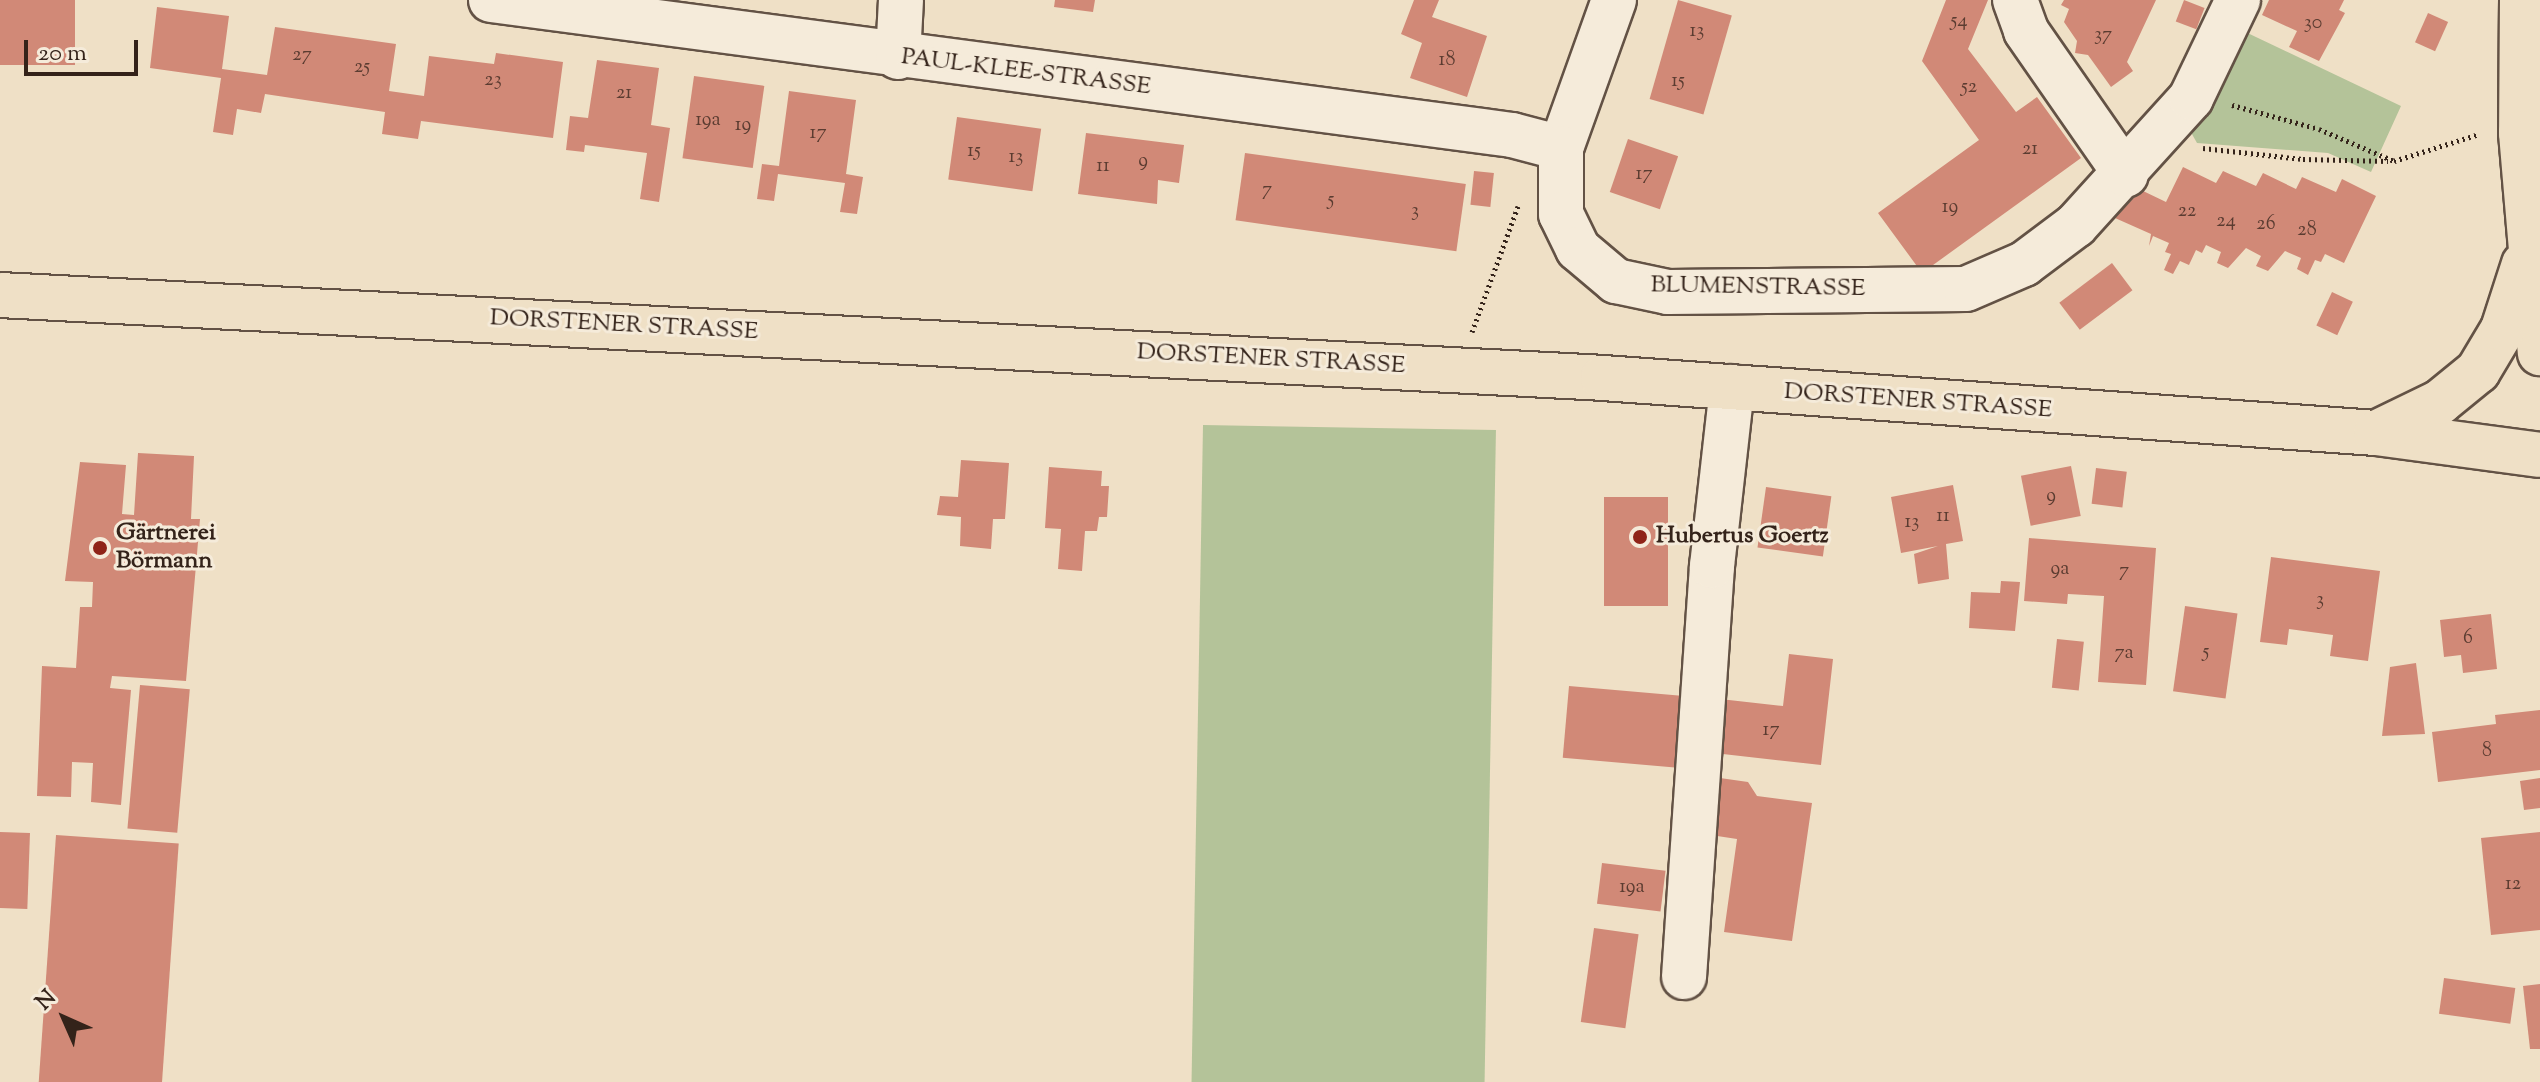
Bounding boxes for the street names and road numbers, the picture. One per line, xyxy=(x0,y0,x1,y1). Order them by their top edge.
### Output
street label: PAUL-KLEE-STRASSE xyxy=(900,43,1152,103)
street label: BLUMENSTRASSE xyxy=(1650,272,1866,304)
street label: DORSTENER STRASSE xyxy=(489,305,759,347)
street label: DORSTENER STRASSE xyxy=(1136,339,1406,381)
street label: DORSTENER STRASSE xyxy=(1783,378,2053,426)

